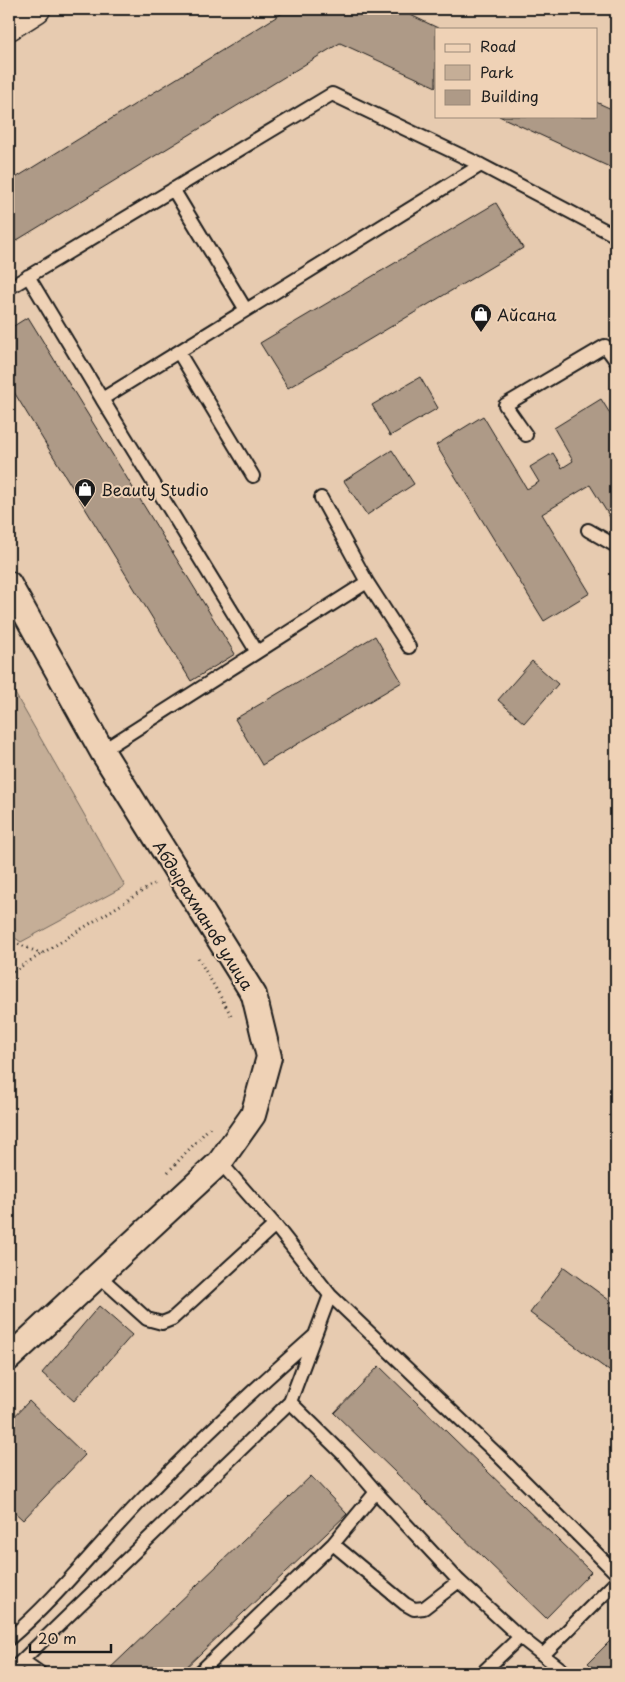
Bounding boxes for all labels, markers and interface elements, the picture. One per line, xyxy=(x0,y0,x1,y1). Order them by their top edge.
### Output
legend xyxy=(435,28,598,118)
text: Road xyxy=(480,34,516,57)
text: Park xyxy=(480,60,514,83)
text: Building xyxy=(480,84,539,107)
shop icon: Айсана xyxy=(469,302,493,333)
place label: Айсана xyxy=(497,302,557,326)
shop icon: Beauty Studio xyxy=(73,477,97,508)
place label: Beauty Studio xyxy=(101,477,209,501)
street label: Абдырахманов улица xyxy=(148,835,260,995)
scale bar xyxy=(30,1622,111,1654)
text: 20 m xyxy=(38,1626,77,1649)

